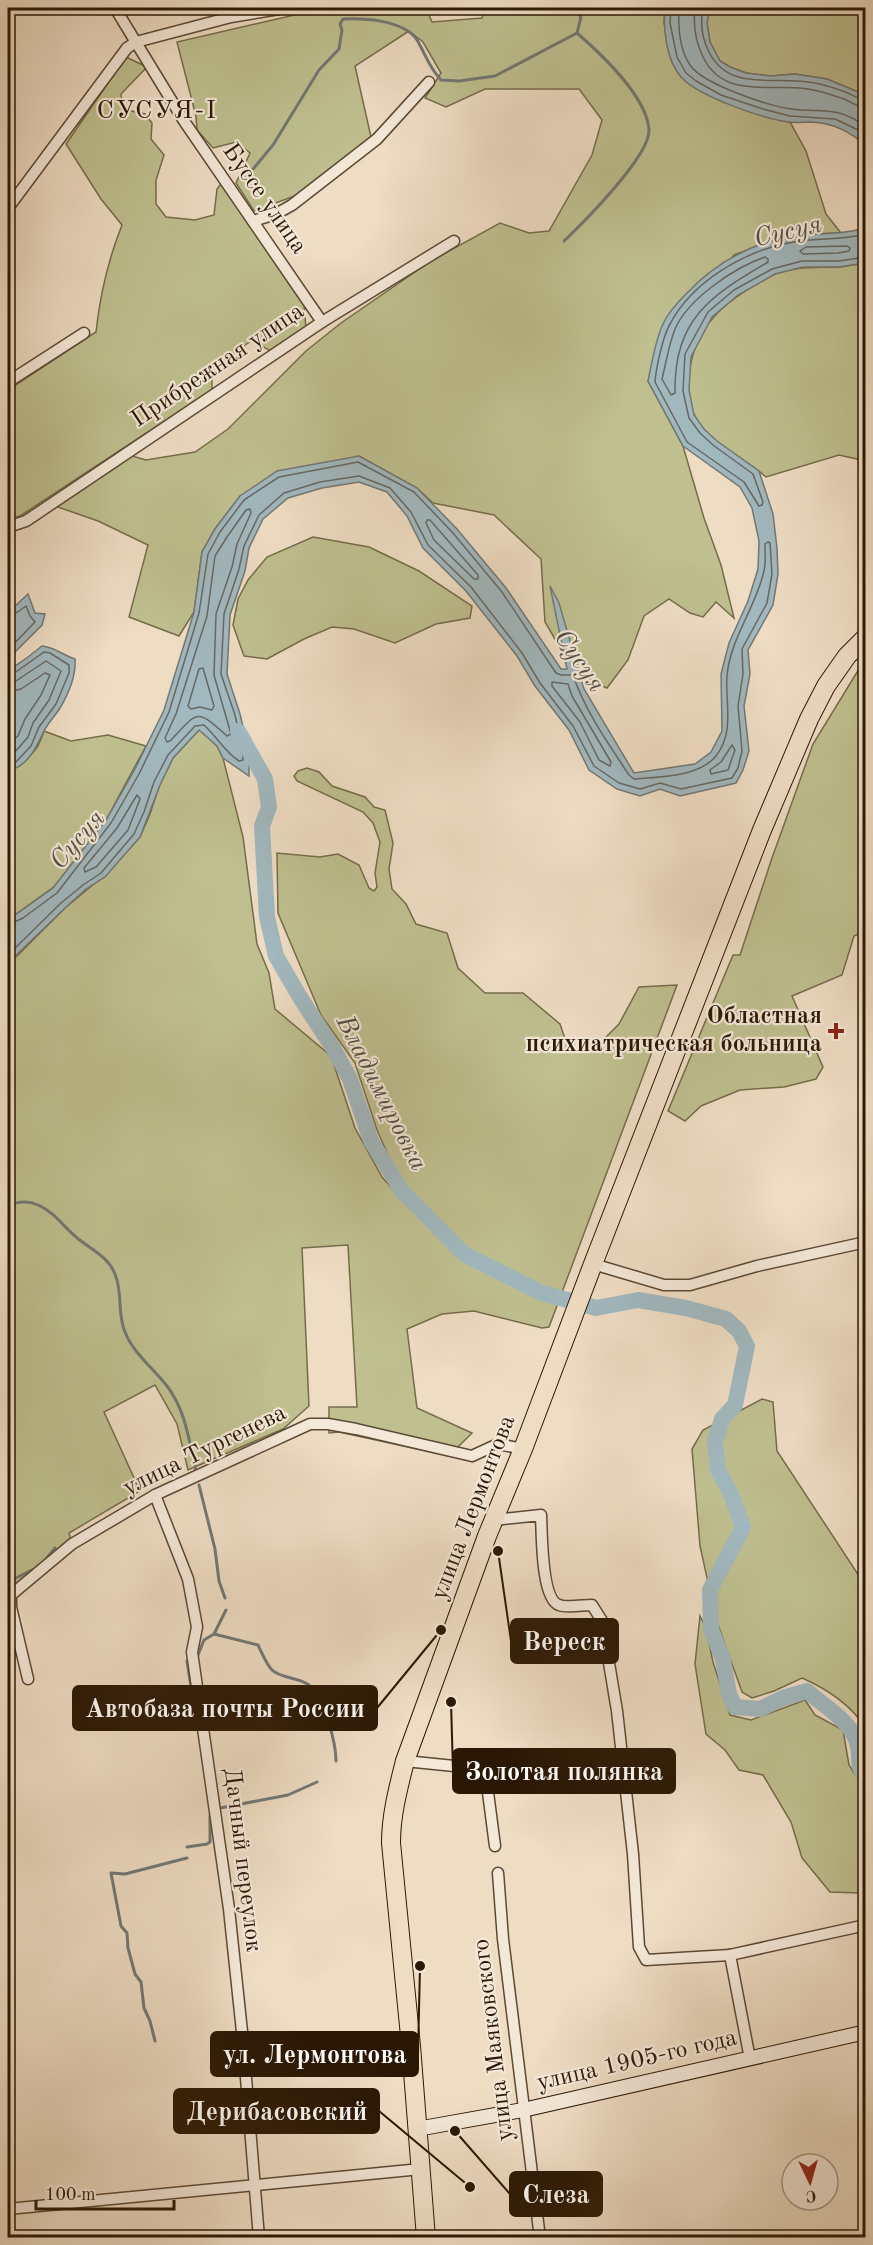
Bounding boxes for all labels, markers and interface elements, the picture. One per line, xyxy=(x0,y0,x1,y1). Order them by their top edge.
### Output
district label: СУСУЯ-I xyxy=(96,98,218,124)
street label: Буссе улица xyxy=(217,139,311,259)
water label: Сусуя xyxy=(751,212,825,252)
street label: Прибрежная улица xyxy=(127,299,309,433)
water label: Сусуя xyxy=(549,625,609,697)
water label: Сусуя xyxy=(45,805,111,875)
place label: Областная психиатрическая больница xyxy=(526,1005,822,1057)
water label: Владимировка xyxy=(330,1010,431,1175)
marker: Областная психиатрическая больница xyxy=(827,1022,845,1040)
street label: улица Тургенева xyxy=(120,1401,290,1501)
street label: улица Лермонтова xyxy=(428,1412,520,1604)
callout: Вереск xyxy=(511,1619,618,1663)
text: Вереск xyxy=(523,1630,606,1656)
callout: Автобаза почты России xyxy=(73,1686,377,1730)
text: Автобаза почты России xyxy=(85,1697,365,1723)
callout: Золотая полянка xyxy=(453,1749,675,1793)
text: Золотая полянка xyxy=(465,1760,663,1786)
street label: Дачный переулок xyxy=(219,1767,265,1953)
street label: улица Маяковского xyxy=(470,1938,518,2142)
street label: улица 1905-го года xyxy=(535,2026,740,2096)
callout: ул. Лермонтова xyxy=(211,2032,418,2076)
text: ул. Лермонтова xyxy=(223,2043,407,2069)
callout: Дерибасовский xyxy=(174,2089,379,2133)
text: Дерибасовский xyxy=(187,2100,367,2126)
north arrow xyxy=(780,2152,840,2212)
callout: Слеза xyxy=(510,2172,602,2216)
scale bar xyxy=(36,2173,174,2211)
text: Слеза xyxy=(522,2183,590,2209)
text: 100 m xyxy=(45,2186,96,2204)
text: С xyxy=(805,2187,817,2203)

